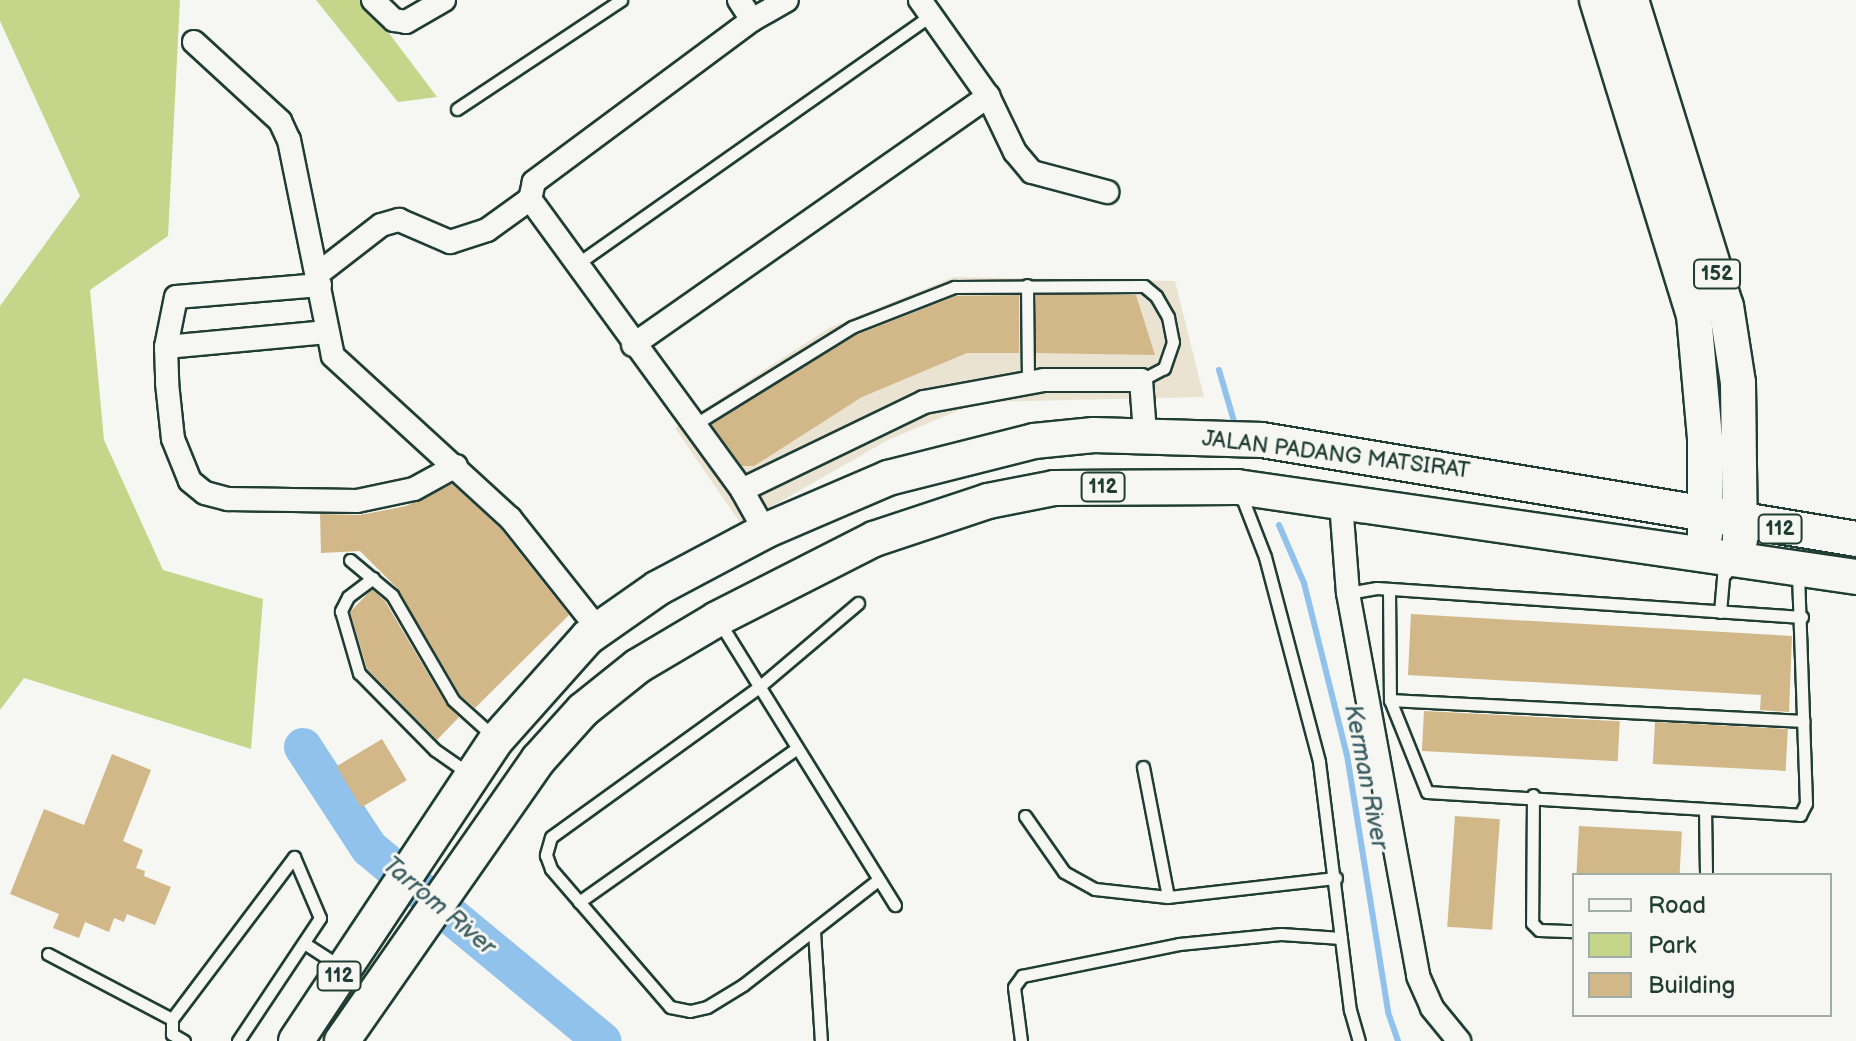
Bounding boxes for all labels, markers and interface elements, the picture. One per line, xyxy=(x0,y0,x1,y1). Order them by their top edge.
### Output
road number: 152 xyxy=(1693,258,1741,290)
street label: JALAN PADANG MATSIRAT xyxy=(1201,425,1471,485)
road number: 112 xyxy=(1079,471,1127,503)
road number: 112 xyxy=(1756,513,1804,545)
water label: Kerman River xyxy=(1338,702,1394,852)
water label: Tarrom River xyxy=(377,851,501,961)
legend xyxy=(1572,873,1832,1017)
text: Road xyxy=(1648,891,1706,920)
text: Park xyxy=(1648,931,1696,960)
road number: 112 xyxy=(315,960,363,992)
text: Building xyxy=(1648,971,1735,1000)

